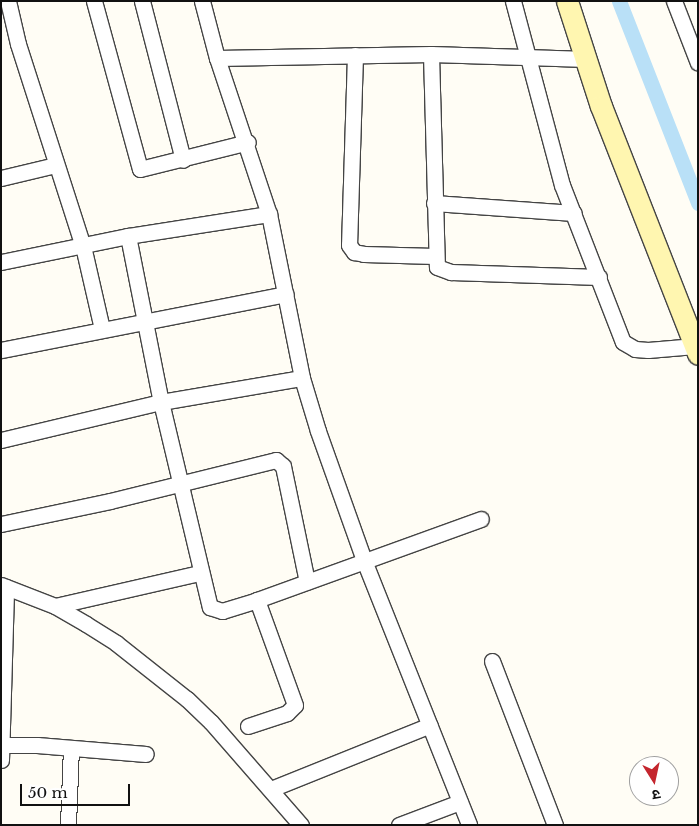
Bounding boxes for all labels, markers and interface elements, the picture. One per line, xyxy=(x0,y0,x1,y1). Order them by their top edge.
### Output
north arrow xyxy=(629,756,679,806)
scale bar xyxy=(22,774,132,806)
text: 50 m xyxy=(28,783,68,802)
text: उ xyxy=(651,785,662,804)

